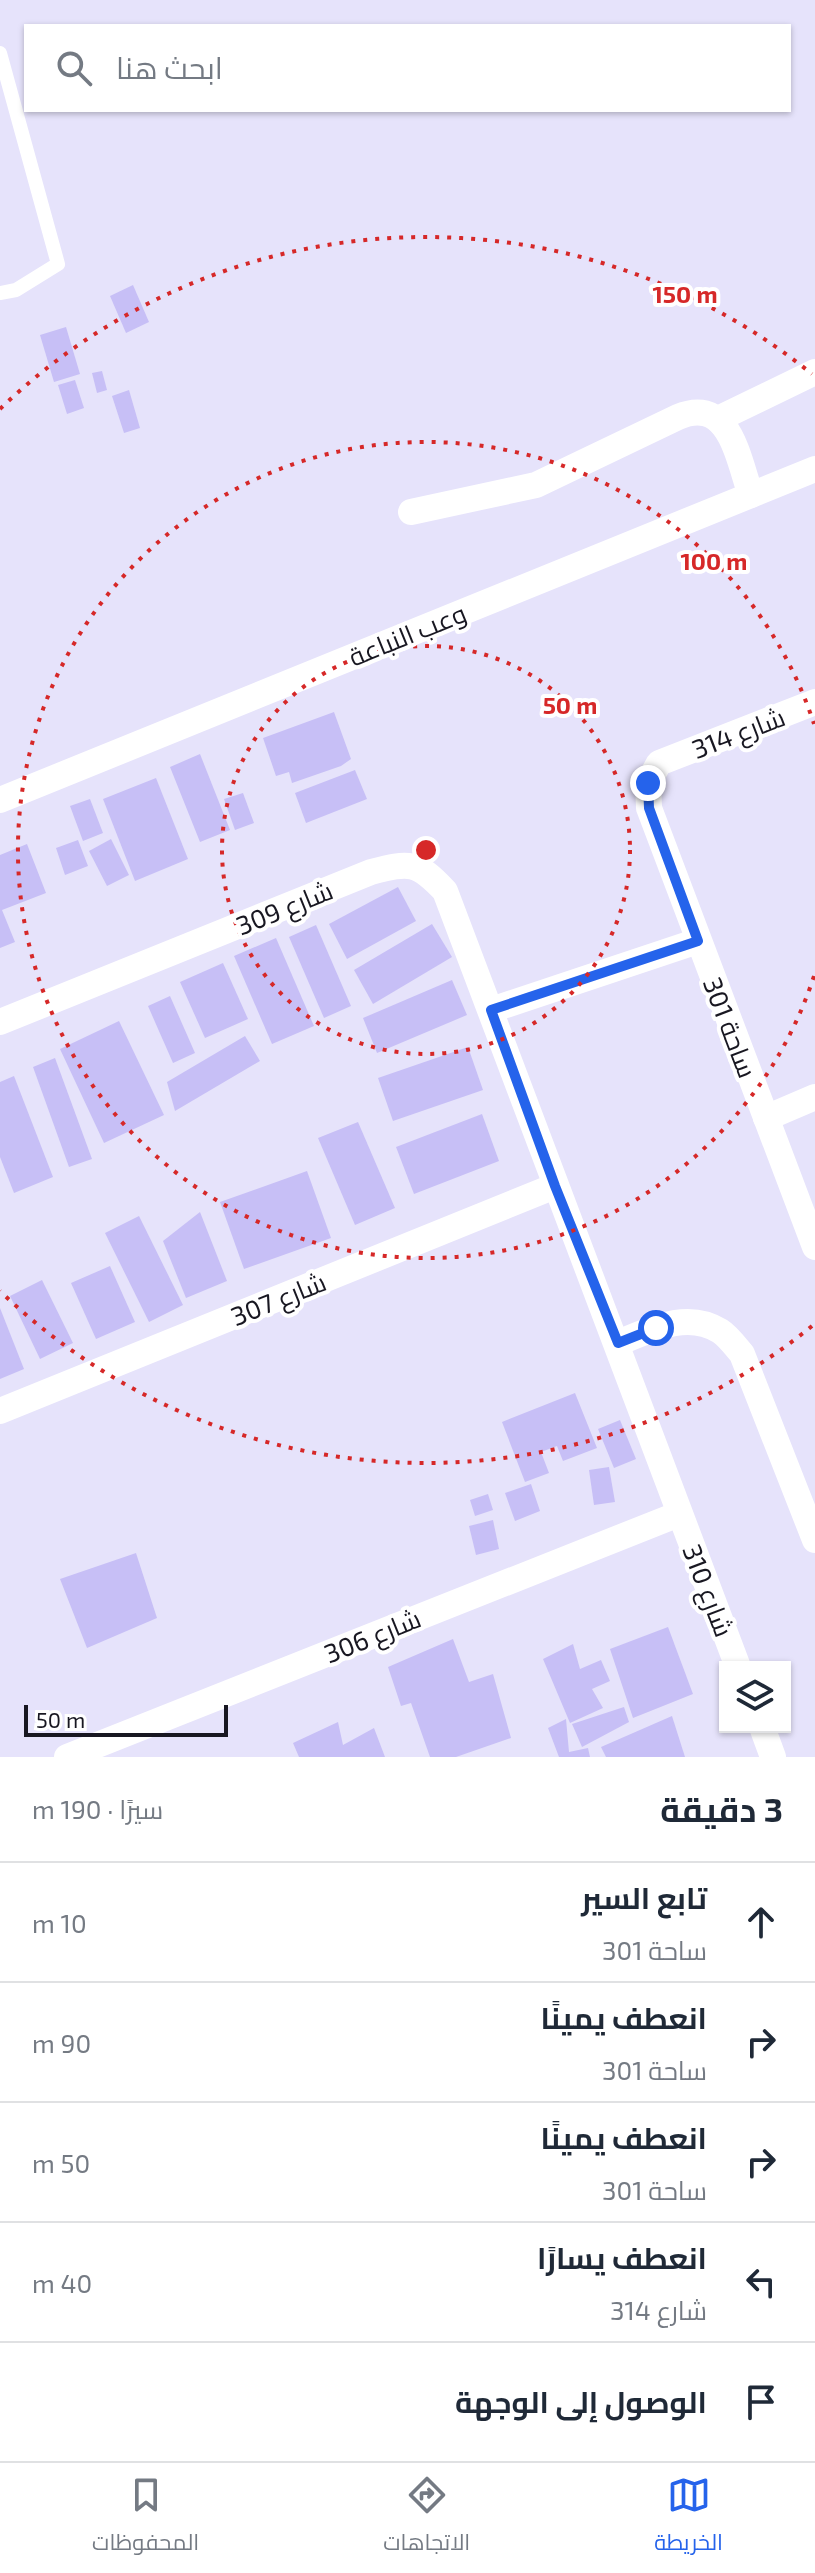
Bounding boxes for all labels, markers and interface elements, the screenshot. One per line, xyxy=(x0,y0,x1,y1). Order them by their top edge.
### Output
search box xyxy=(24,24,791,112)
icon: search xyxy=(52,46,96,90)
text: ابحث هنا xyxy=(116,49,223,85)
text: 150 m xyxy=(652,279,718,308)
text: 100 m xyxy=(681,546,747,575)
street label: وعب النباعة xyxy=(344,596,471,673)
text: 50 m xyxy=(543,690,597,719)
street label: شارع 314 xyxy=(687,700,790,767)
route end xyxy=(630,765,666,801)
centre of rings xyxy=(412,836,440,864)
street label: شارع 309 xyxy=(231,874,338,943)
street label: ساحة 301 xyxy=(698,972,764,1082)
street label: شارع 307 xyxy=(226,1265,331,1334)
route start xyxy=(638,1310,674,1346)
street label: شارع 310 xyxy=(674,1539,741,1642)
street label: شارع 306 xyxy=(319,1602,426,1671)
map controls xyxy=(719,1661,791,1733)
button: layers xyxy=(719,1661,791,1733)
scale bar xyxy=(24,1701,228,1737)
text: 50 m xyxy=(36,1706,85,1732)
text: 3 دقيقة xyxy=(660,1788,783,1829)
text: سيرًا · 190 m xyxy=(32,1793,163,1824)
text: تابع السير xyxy=(581,1879,707,1915)
icon: ahead xyxy=(739,1900,783,1944)
text: 10 m xyxy=(32,1907,87,1938)
text: ساحة 301 xyxy=(602,1934,707,1965)
text: انعطف يمينًا xyxy=(541,1999,707,2035)
icon: right xyxy=(739,2020,783,2064)
text: 90 m xyxy=(32,2027,91,2058)
text: ساحة 301 xyxy=(602,2054,707,2085)
text: انعطف يمينًا xyxy=(541,2119,707,2155)
icon: right xyxy=(739,2140,783,2184)
text: 50 m xyxy=(32,2147,90,2178)
text: ساحة 301 xyxy=(602,2174,707,2205)
text: انعطف يسارًا xyxy=(537,2239,707,2275)
icon: left xyxy=(739,2260,783,2304)
text: 40 m xyxy=(32,2267,92,2298)
text: شارع 314 xyxy=(610,2294,707,2325)
icon: arrive xyxy=(739,2380,783,2424)
text: الوصول إلى الوجهة xyxy=(455,2383,707,2419)
tab: المحفوظات xyxy=(92,2473,199,2563)
tab: الاتجاهات xyxy=(383,2473,470,2563)
tab: الخريطة xyxy=(654,2473,723,2563)

